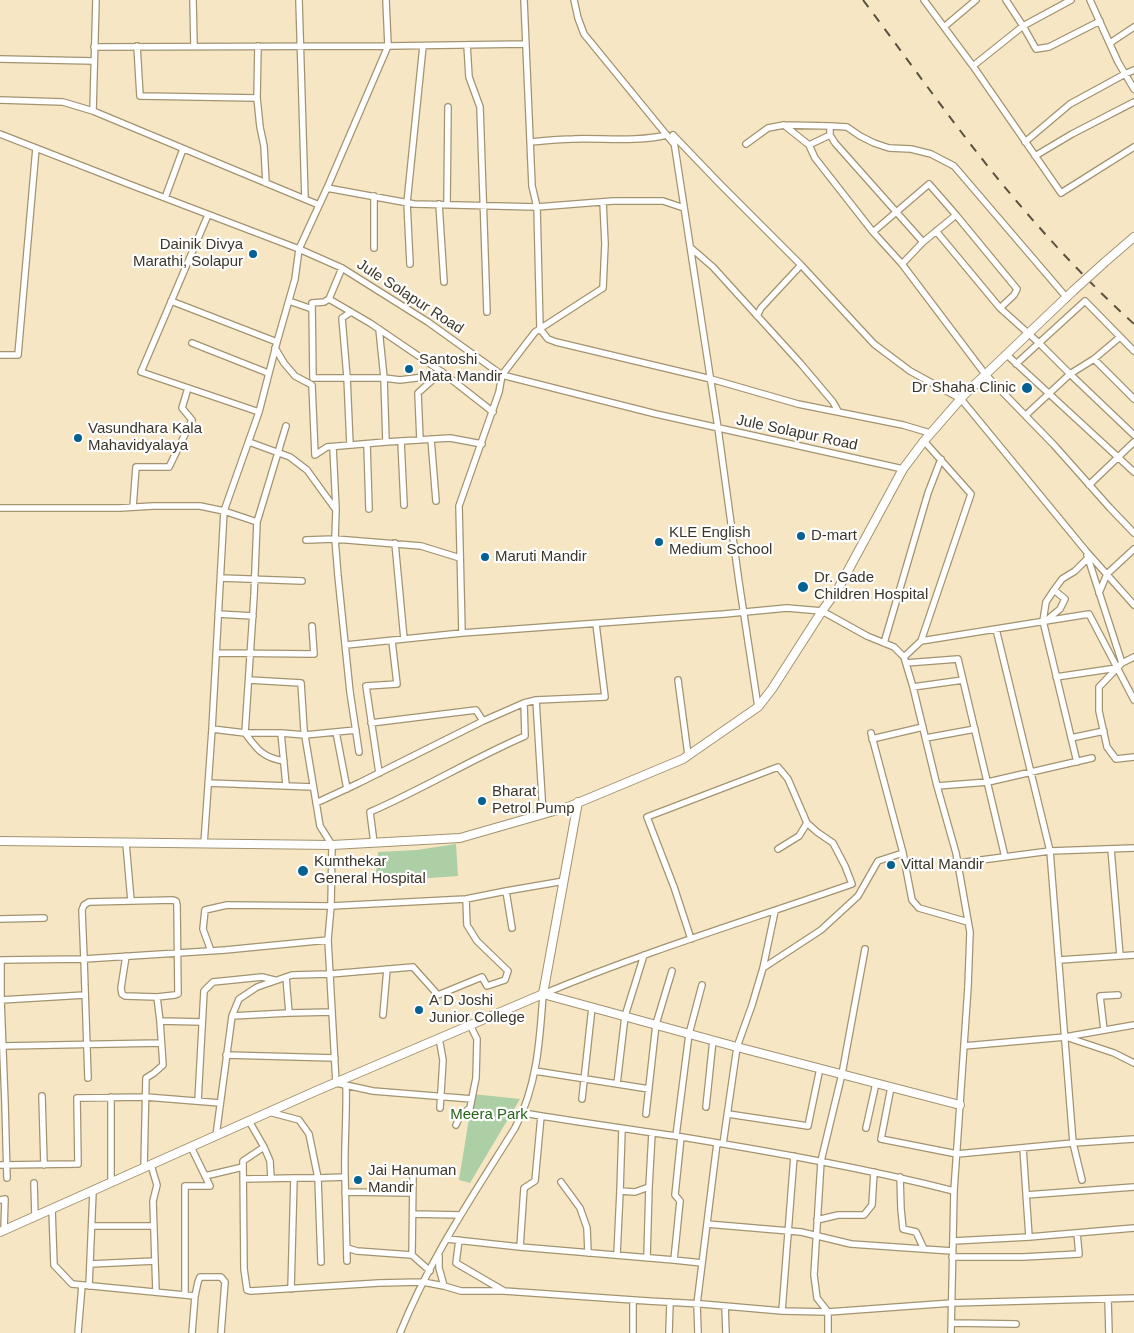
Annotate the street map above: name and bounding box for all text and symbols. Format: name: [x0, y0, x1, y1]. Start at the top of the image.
place label: Dainik Divya Marathi, Solapur: [133, 236, 243, 271]
marker: Dainik Divya Marathi, Solapur: [247, 248, 259, 260]
street label: Jule Solapur Road: [353, 256, 467, 338]
place label: Santoshi Mata Mandir: [419, 351, 502, 386]
marker: Santoshi Mata Mandir: [403, 363, 415, 375]
place label: Dr Shaha Clinic: [912, 379, 1016, 397]
marker: Dr Shaha Clinic: [1020, 381, 1034, 395]
street label: Jule Solapur Road: [735, 411, 859, 455]
place label: Vasundhara Kala Mahavidyalaya: [88, 420, 202, 455]
marker: Vasundhara Kala Mahavidyalaya: [72, 432, 84, 444]
place label: KLE English Medium School: [669, 524, 772, 559]
place label: D-mart: [811, 527, 857, 545]
marker: D-mart: [795, 530, 807, 542]
marker: KLE English Medium School: [653, 536, 665, 548]
place label: Maruti Mandir: [495, 548, 587, 566]
marker: Maruti Mandir: [479, 551, 491, 563]
place label: Dr. Gade Children Hospital: [814, 569, 928, 604]
marker: Dr. Gade Children Hospital: [796, 580, 810, 594]
place label: Bharat Petrol Pump: [492, 783, 575, 818]
marker: Bharat Petrol Pump: [476, 795, 488, 807]
place label: Kumthekar General Hospital: [314, 853, 426, 888]
place label: Vittal Mandir: [901, 856, 984, 874]
marker: Vittal Mandir: [885, 859, 897, 871]
marker: Kumthekar General Hospital: [296, 864, 310, 878]
place label: A D Joshi Junior College: [429, 992, 525, 1027]
marker: A D Joshi Junior College: [413, 1004, 425, 1016]
park label: Meera Park: [450, 1106, 528, 1124]
place label: Jai Hanuman Mandir: [368, 1162, 456, 1197]
marker: Jai Hanuman Mandir: [352, 1174, 364, 1186]

